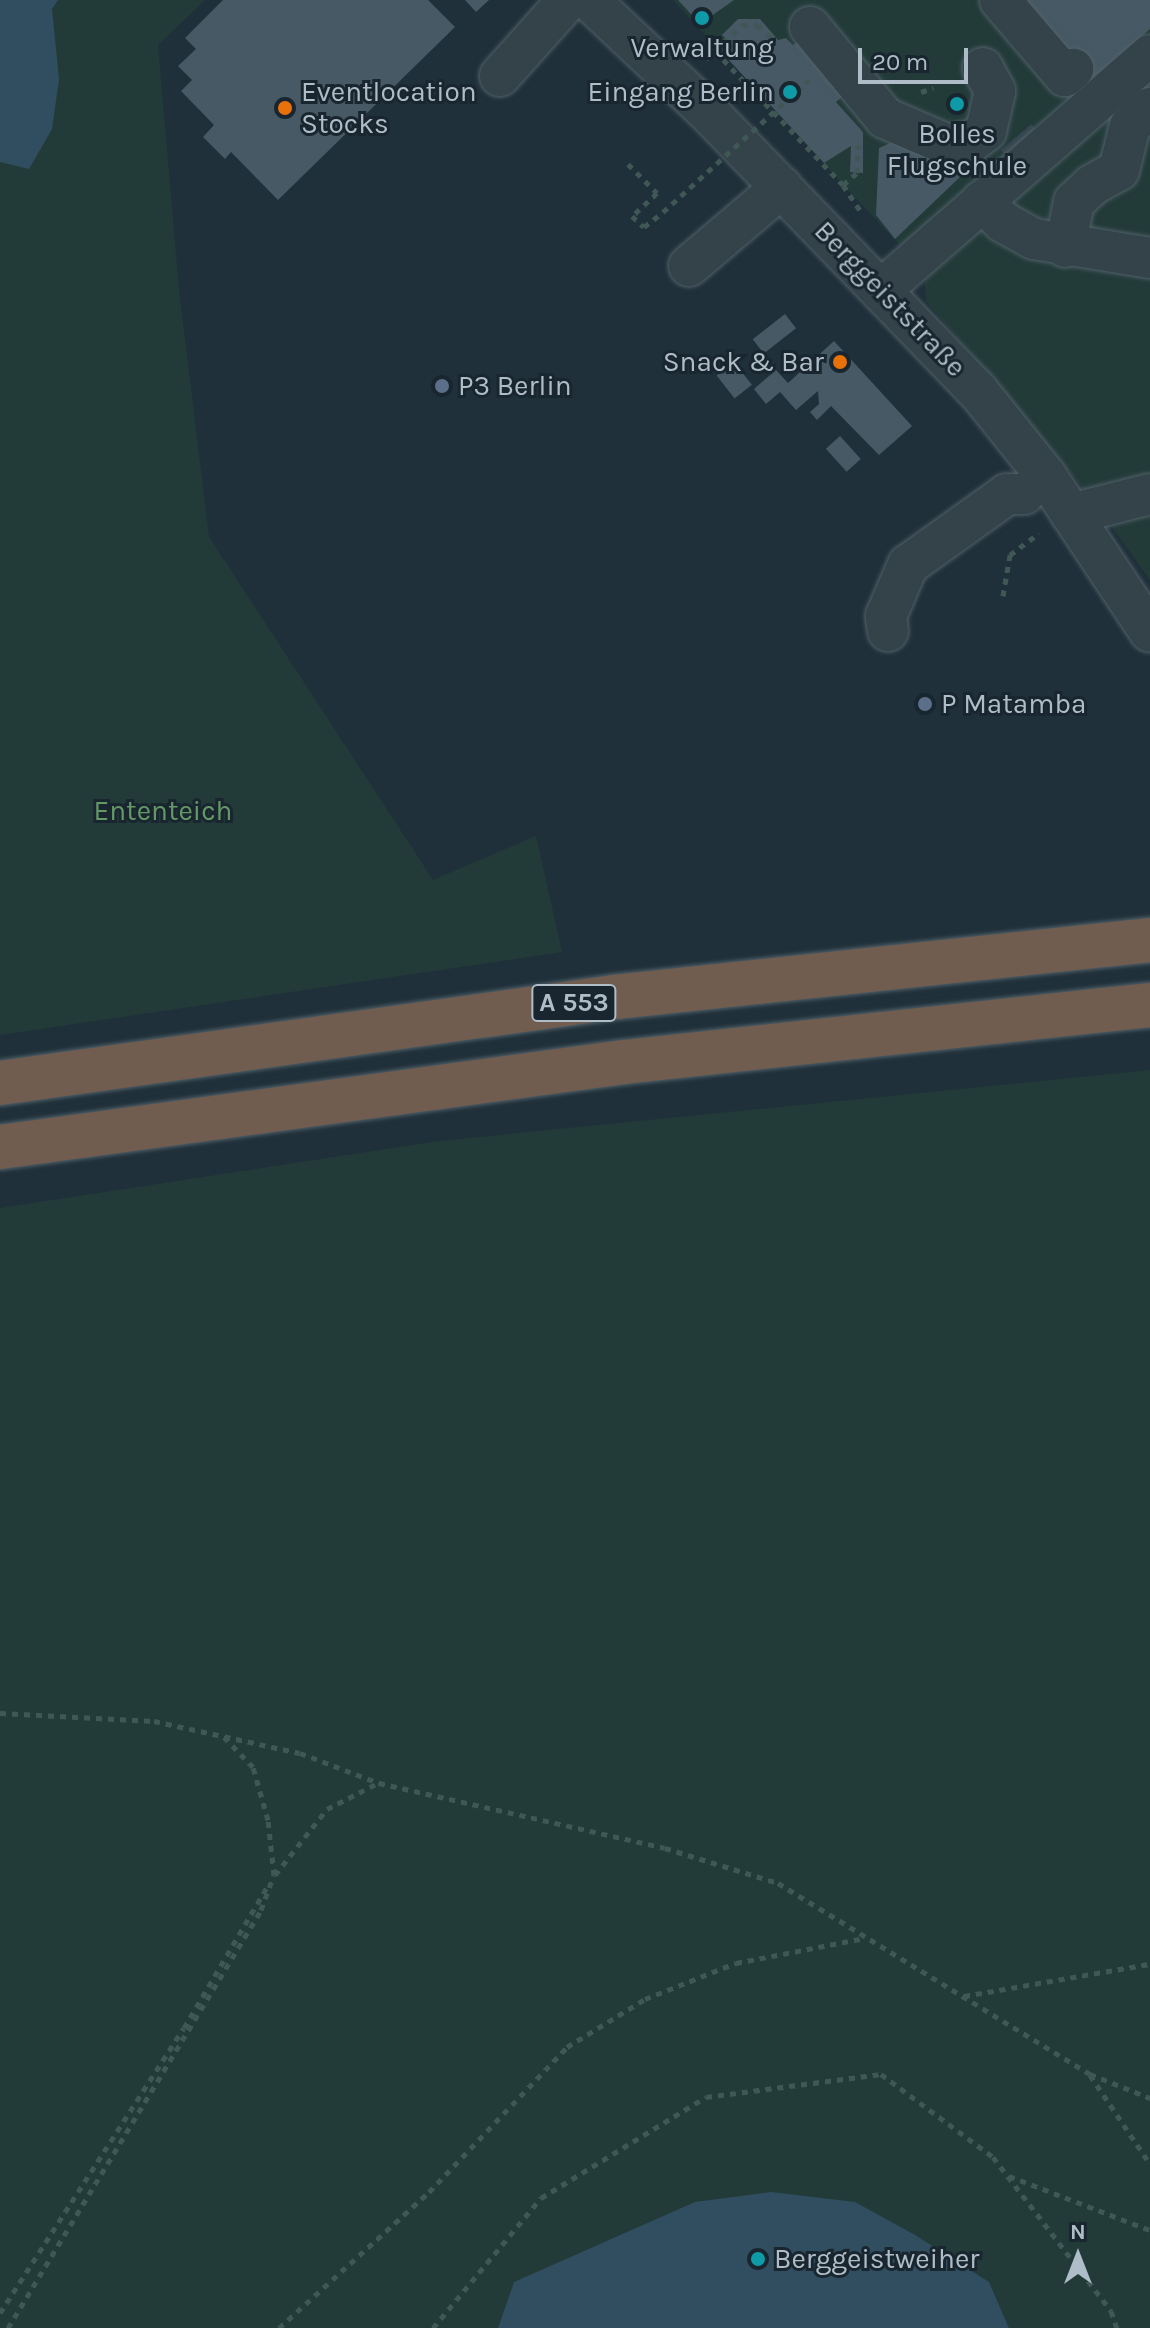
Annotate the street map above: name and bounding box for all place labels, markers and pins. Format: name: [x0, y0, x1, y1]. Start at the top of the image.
marker: Verwaltung: [693, 9, 711, 27]
place label: Verwaltung: [630, 31, 774, 65]
place label: Eventlocation Stocks: [301, 75, 477, 141]
place label: Eingang Berlin: [587, 75, 774, 109]
marker: Eingang Berlin: [781, 83, 799, 101]
marker: Bolles Flugschule: [948, 95, 966, 113]
marker: Eventlocation Stocks: [276, 99, 294, 117]
place label: Bolles Flugschule: [887, 117, 1027, 183]
place label: Snack & Bar: [663, 345, 824, 379]
marker: Snack & Bar: [831, 353, 849, 371]
place label: P3 Berlin: [458, 369, 572, 403]
marker: P3 Berlin: [433, 377, 451, 395]
place label: P Matamba: [941, 687, 1086, 721]
marker: P Matamba: [916, 695, 934, 713]
place label: Berggeistweiher: [774, 2242, 979, 2276]
marker: Berggeistweiher: [749, 2250, 767, 2268]

